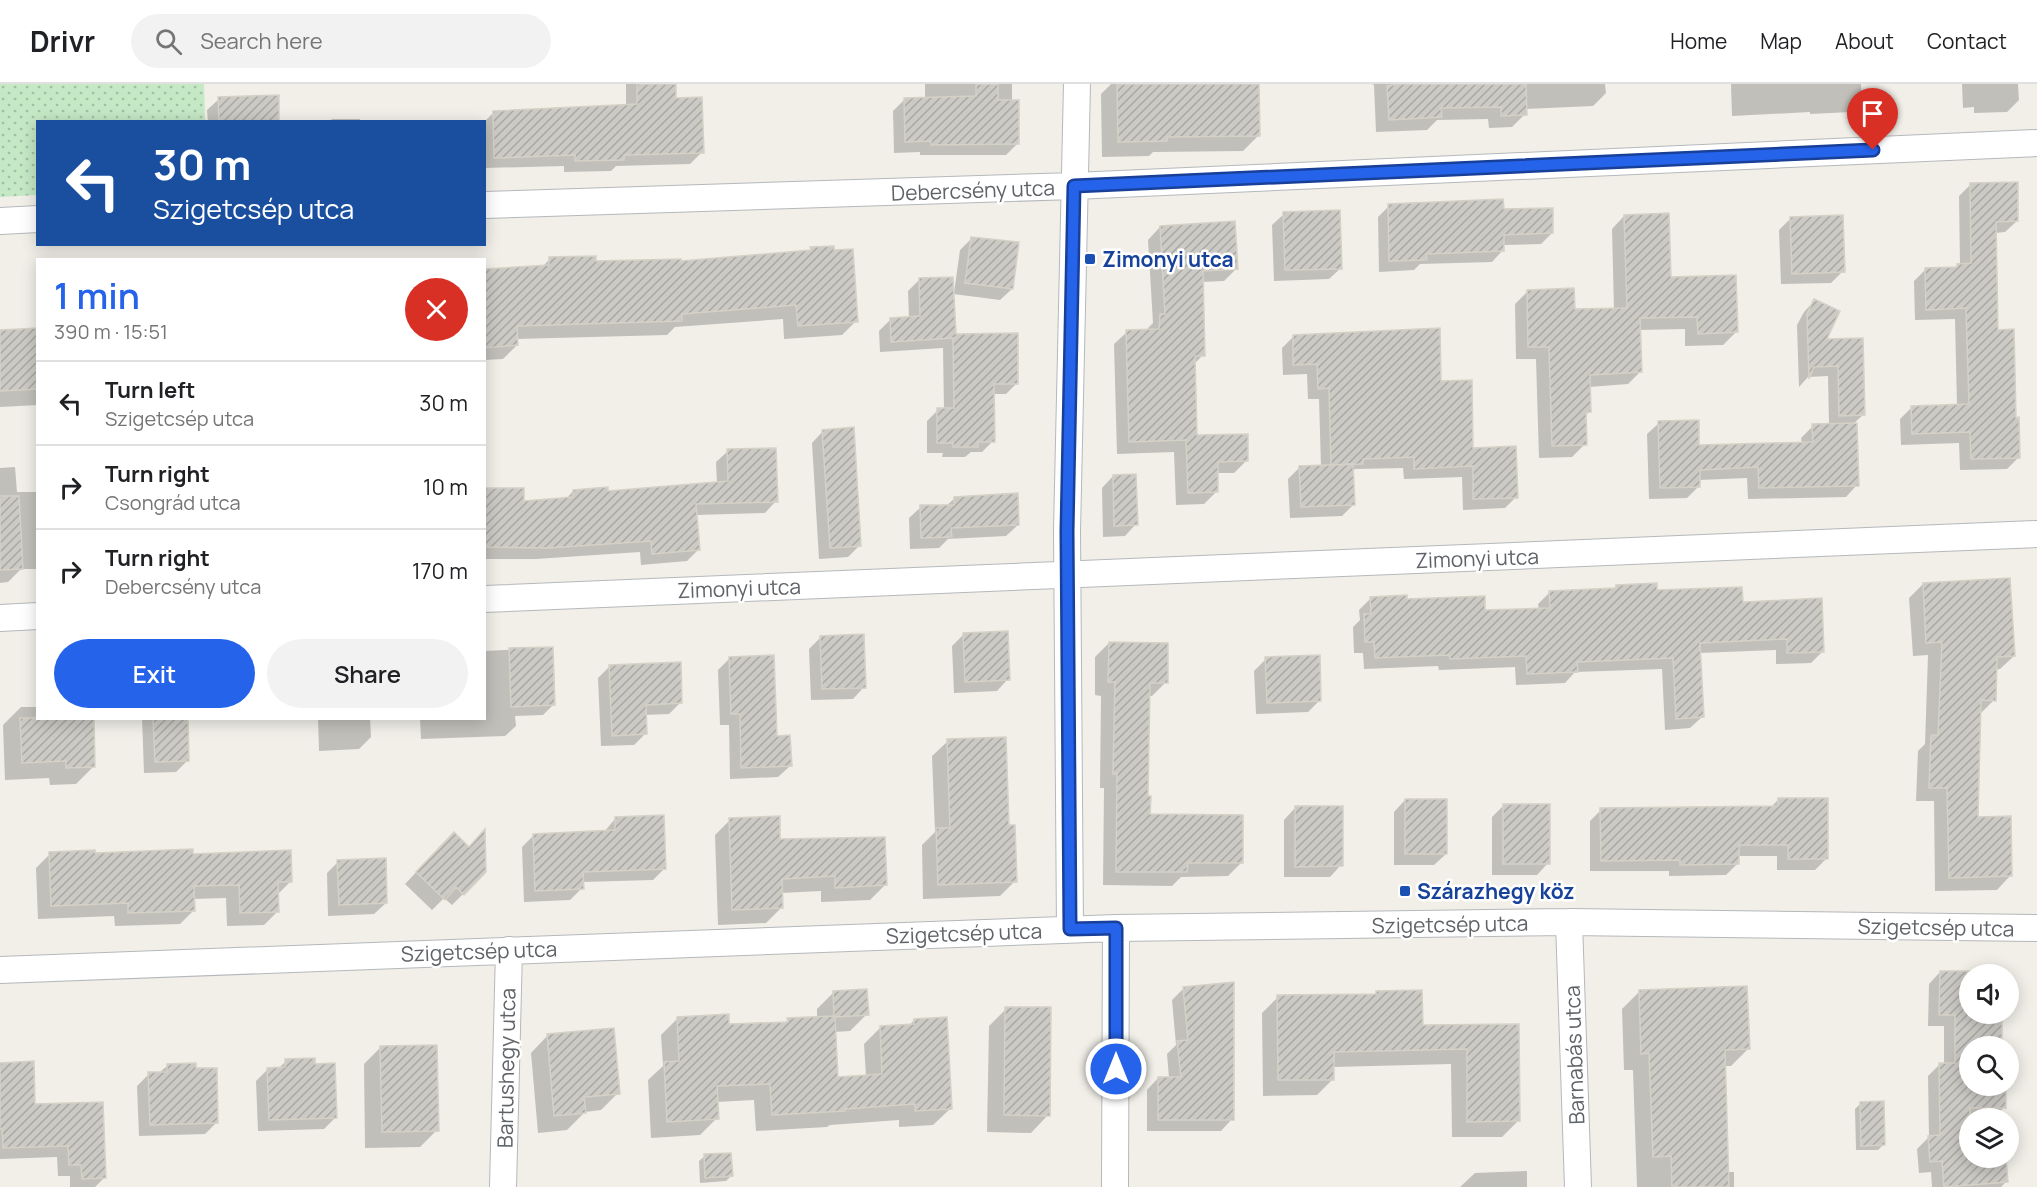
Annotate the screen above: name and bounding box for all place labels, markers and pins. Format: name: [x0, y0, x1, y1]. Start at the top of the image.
pin: [1847, 88, 1898, 150]
place label: Zimonyi utca: [1102, 245, 1234, 273]
marker: Zimonyi utca: [1083, 252, 1097, 266]
place label: Szárazhegy köz: [1417, 877, 1574, 905]
marker: Szárazhegy köz: [1398, 884, 1412, 898]

